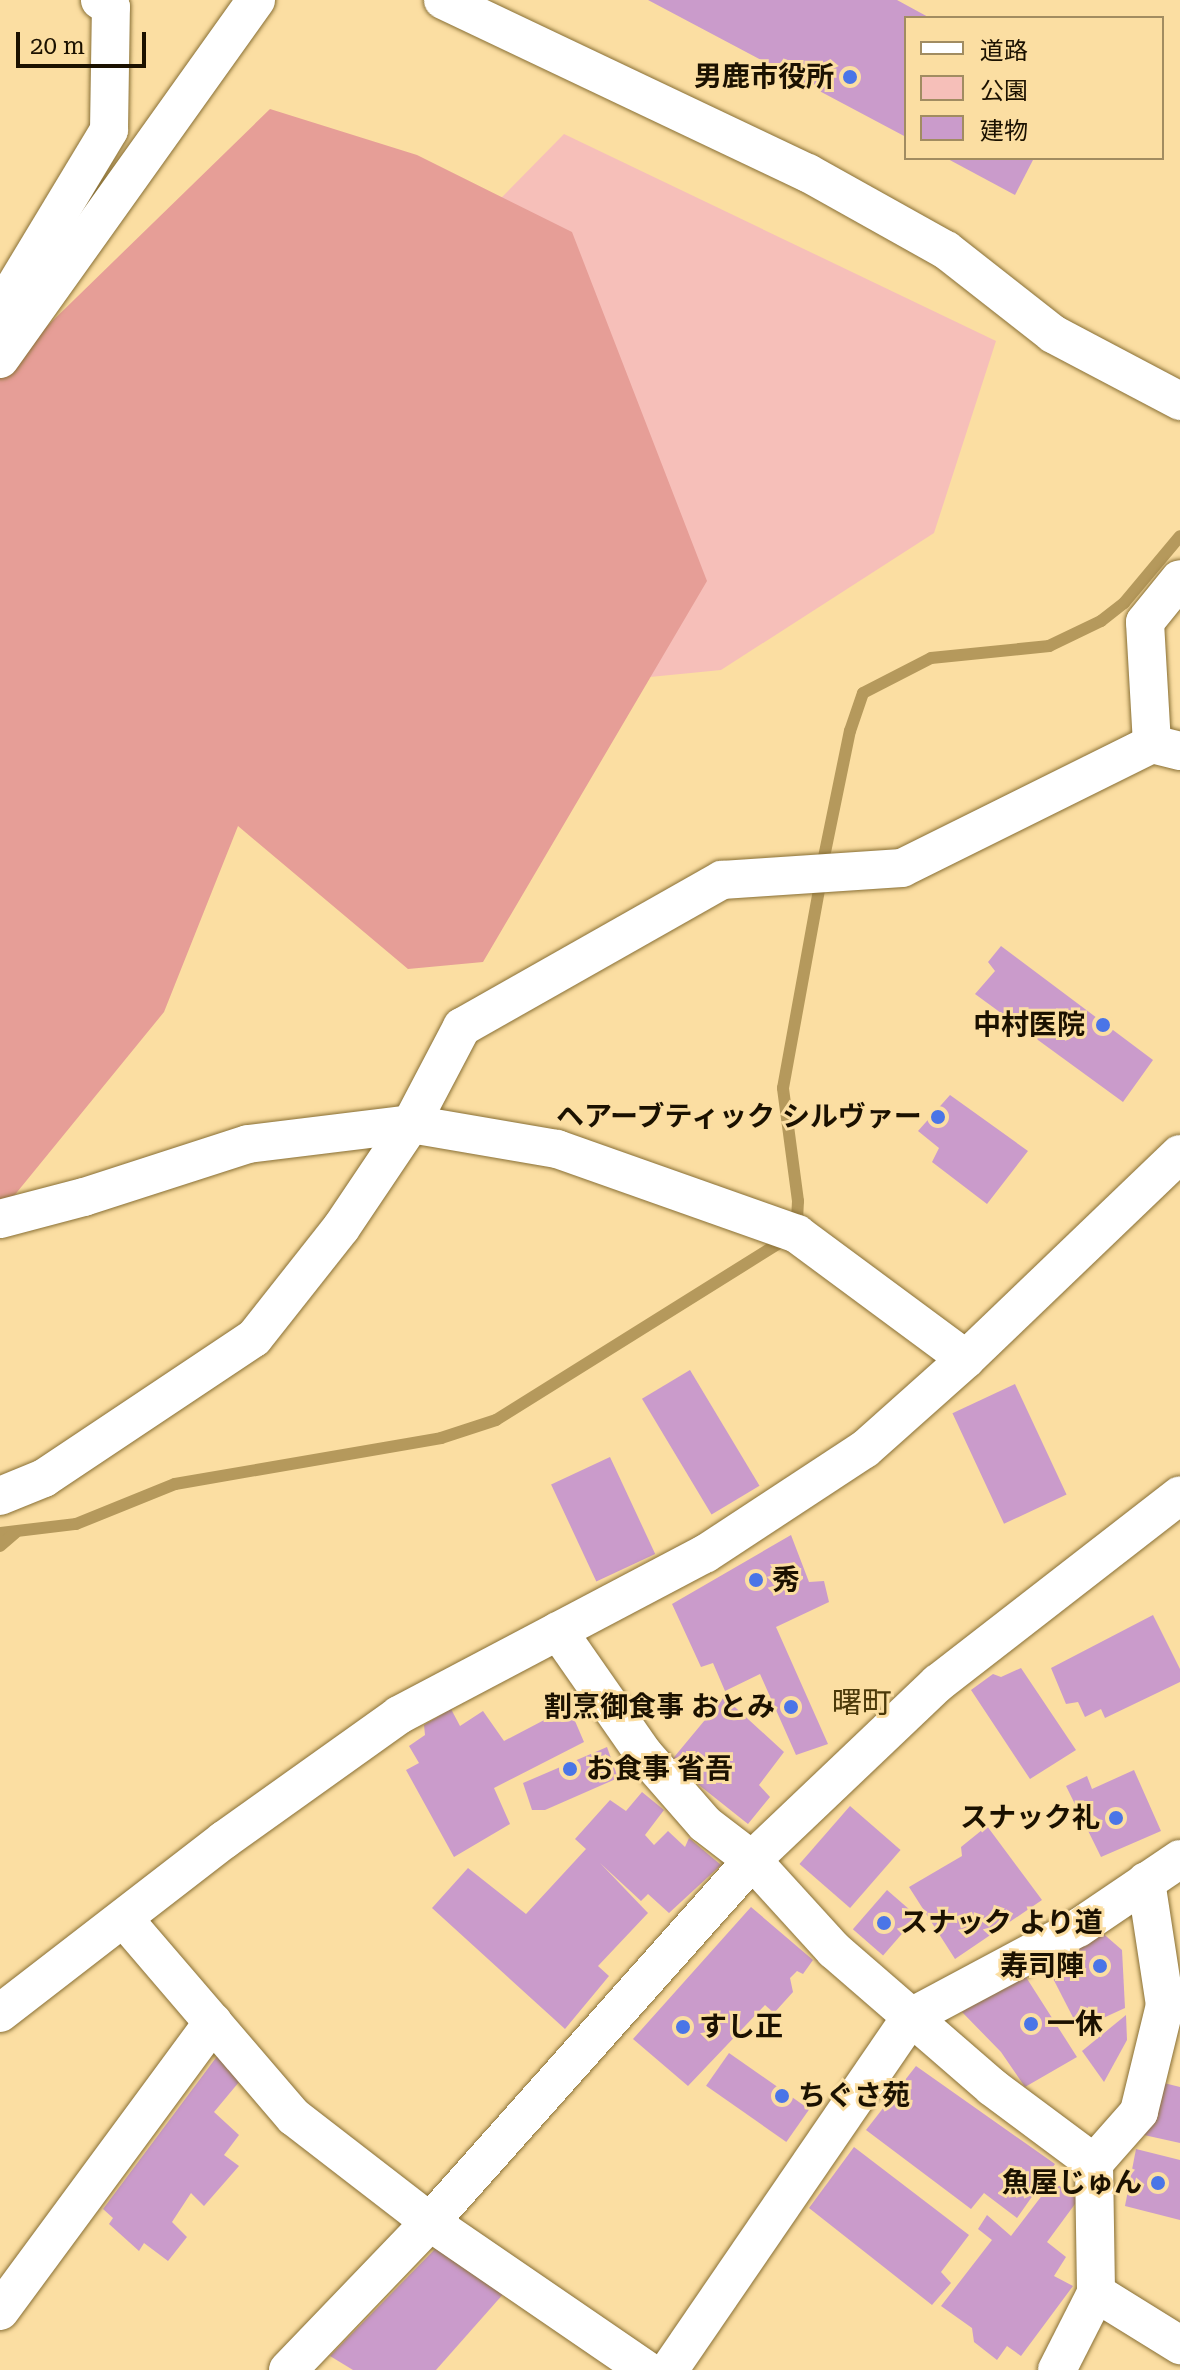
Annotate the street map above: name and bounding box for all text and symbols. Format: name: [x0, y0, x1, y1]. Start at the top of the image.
scale bar: [20, 16, 150, 66]
legend: [904, 16, 1164, 160]
text: 20 m: [30, 32, 85, 60]
text: 道路: [980, 37, 1028, 65]
place label: 男鹿市役所: [694, 60, 834, 94]
marker: 男鹿市役所: [841, 68, 859, 86]
text: 公園: [980, 77, 1028, 105]
text: 建物: [980, 117, 1028, 145]
place label: 中村医院: [973, 1008, 1085, 1042]
marker: 中村医院: [1092, 1014, 1114, 1036]
place label: ヘアーブティック シルヴァー: [553, 1100, 922, 1134]
marker: ヘアーブティック シルヴァー: [929, 1108, 947, 1126]
place label: 秀: [772, 1563, 800, 1597]
marker: 秀: [747, 1571, 765, 1589]
district label: 曙町: [832, 1685, 892, 1721]
place label: 割烹御食事 おとみ: [544, 1690, 775, 1724]
marker: 割烹御食事 おとみ: [782, 1698, 800, 1716]
place label: お食事 省吾: [586, 1752, 733, 1786]
marker: お食事 省吾: [561, 1760, 579, 1778]
place label: スナック礼: [960, 1801, 1100, 1835]
marker: スナック礼: [1107, 1809, 1125, 1827]
place label: スナック より道: [900, 1906, 1103, 1940]
marker: スナック より道: [875, 1914, 893, 1932]
place label: 寿司陣: [1000, 1949, 1084, 1983]
marker: 寿司陣: [1091, 1957, 1109, 1975]
place label: 一休: [1047, 2007, 1103, 2041]
place label: すし正: [699, 2010, 783, 2044]
marker: 一休: [1022, 2015, 1040, 2033]
marker: すし正: [674, 2018, 692, 2036]
place label: ちぐさ苑: [798, 2079, 910, 2113]
marker: ちぐさ苑: [773, 2087, 791, 2105]
place label: 魚屋じゅん: [1002, 2166, 1142, 2200]
marker: 魚屋じゅん: [1149, 2174, 1167, 2192]

